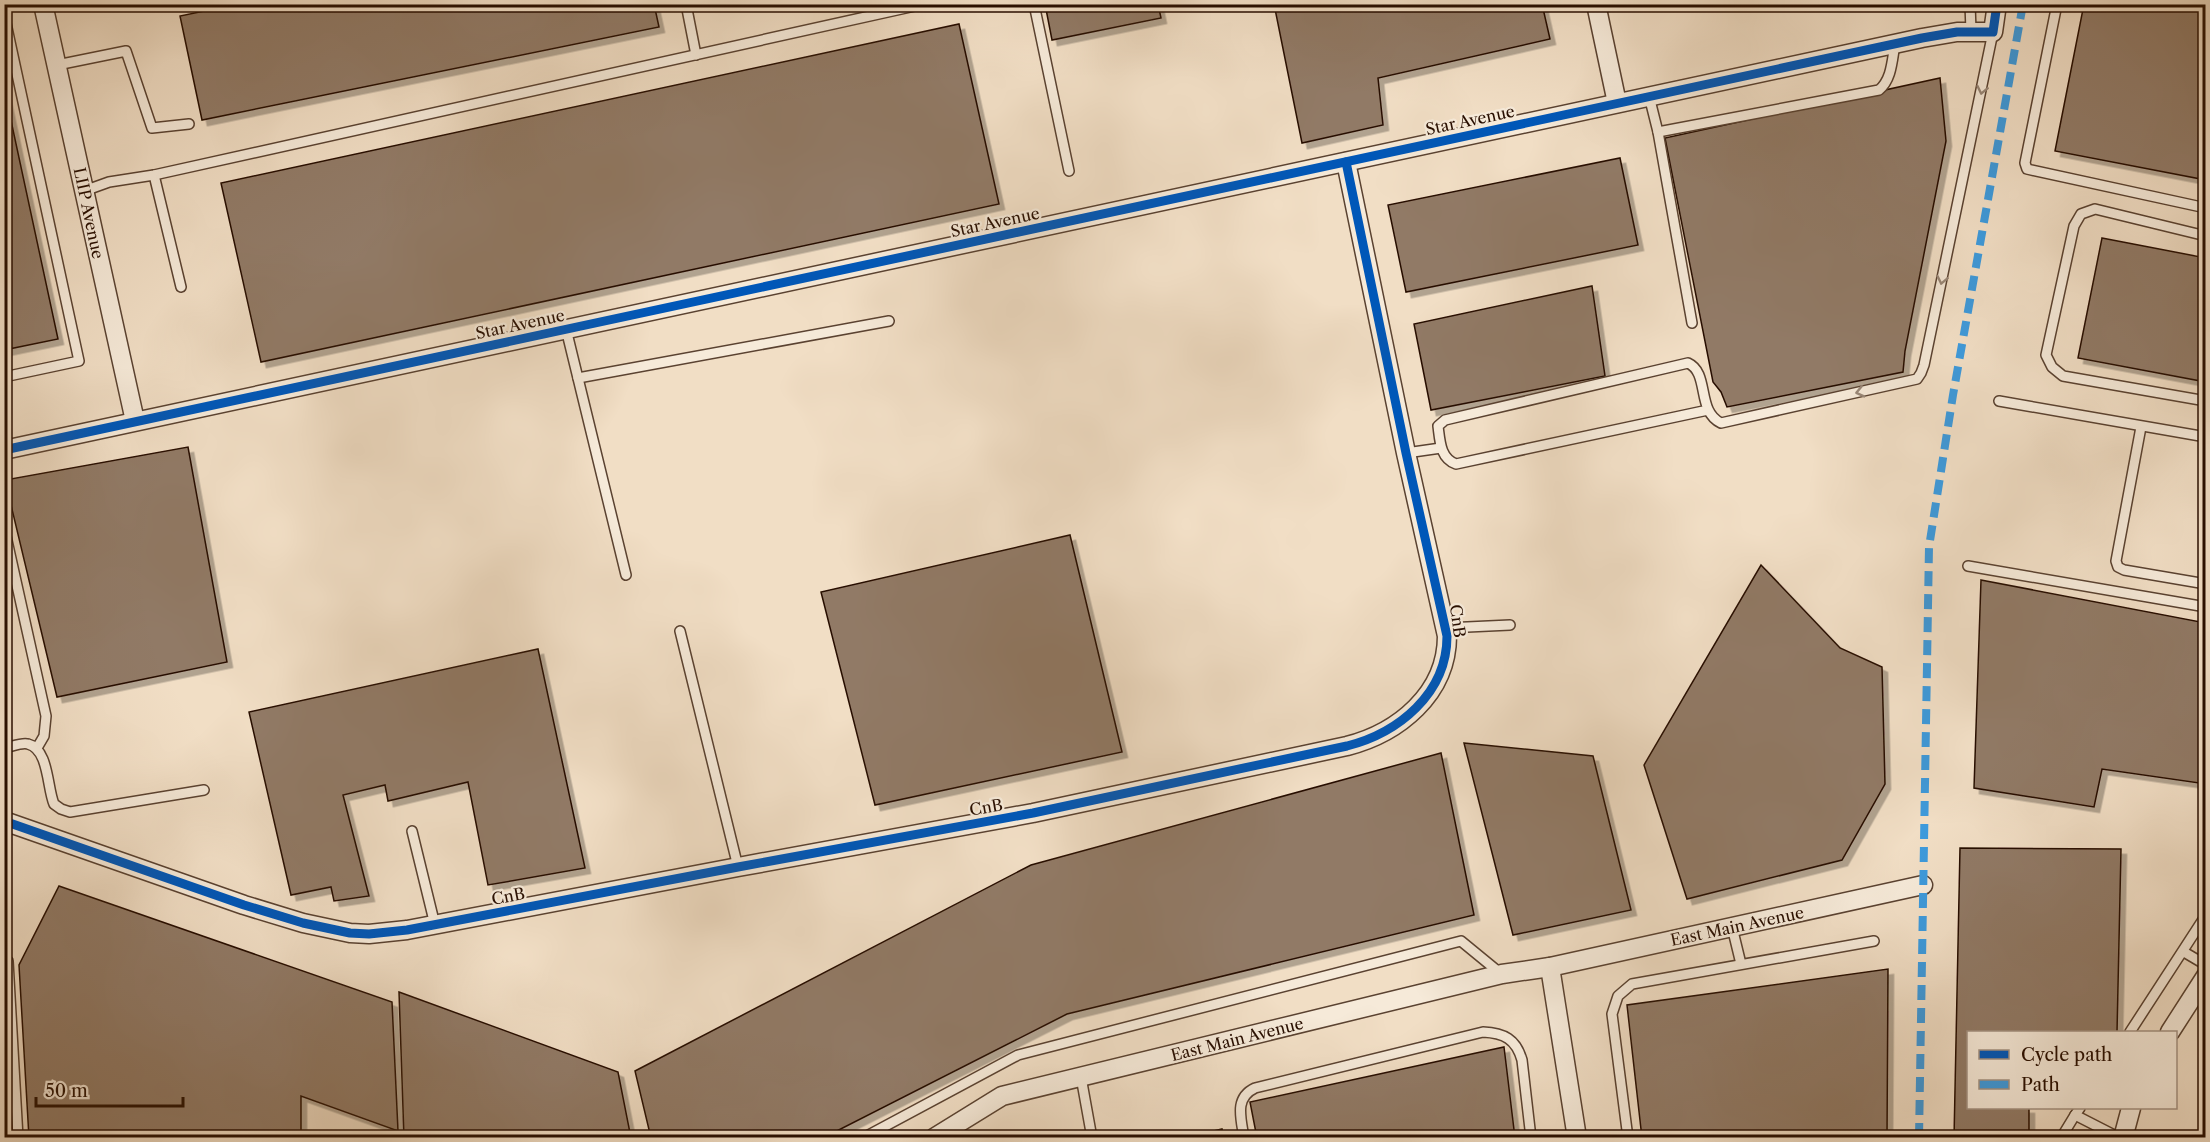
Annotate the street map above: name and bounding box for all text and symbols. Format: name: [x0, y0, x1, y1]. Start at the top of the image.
one-way arrow: [1976, 84, 1989, 94]
street label: Star Avenue: [1424, 101, 1516, 139]
street label: LIIP Avenue: [70, 165, 108, 261]
street label: Star Avenue: [949, 203, 1041, 241]
one-way arrow: [1936, 275, 1949, 285]
street label: Star Avenue: [474, 305, 566, 343]
one-way arrow: [1855, 385, 1865, 398]
street label: CnB: [1446, 603, 1470, 639]
street label: CnB: [968, 794, 1004, 820]
street label: CnB: [490, 883, 526, 909]
street label: East Main Avenue: [1668, 902, 1806, 950]
street label: East Main Avenue: [1169, 1013, 1305, 1065]
legend: [1967, 1031, 2177, 1109]
text: Cycle path: [2021, 1044, 2112, 1066]
scale bar: [36, 1070, 183, 1108]
text: Path: [2021, 1074, 2060, 1096]
text: 50 m: [45, 1080, 88, 1102]

